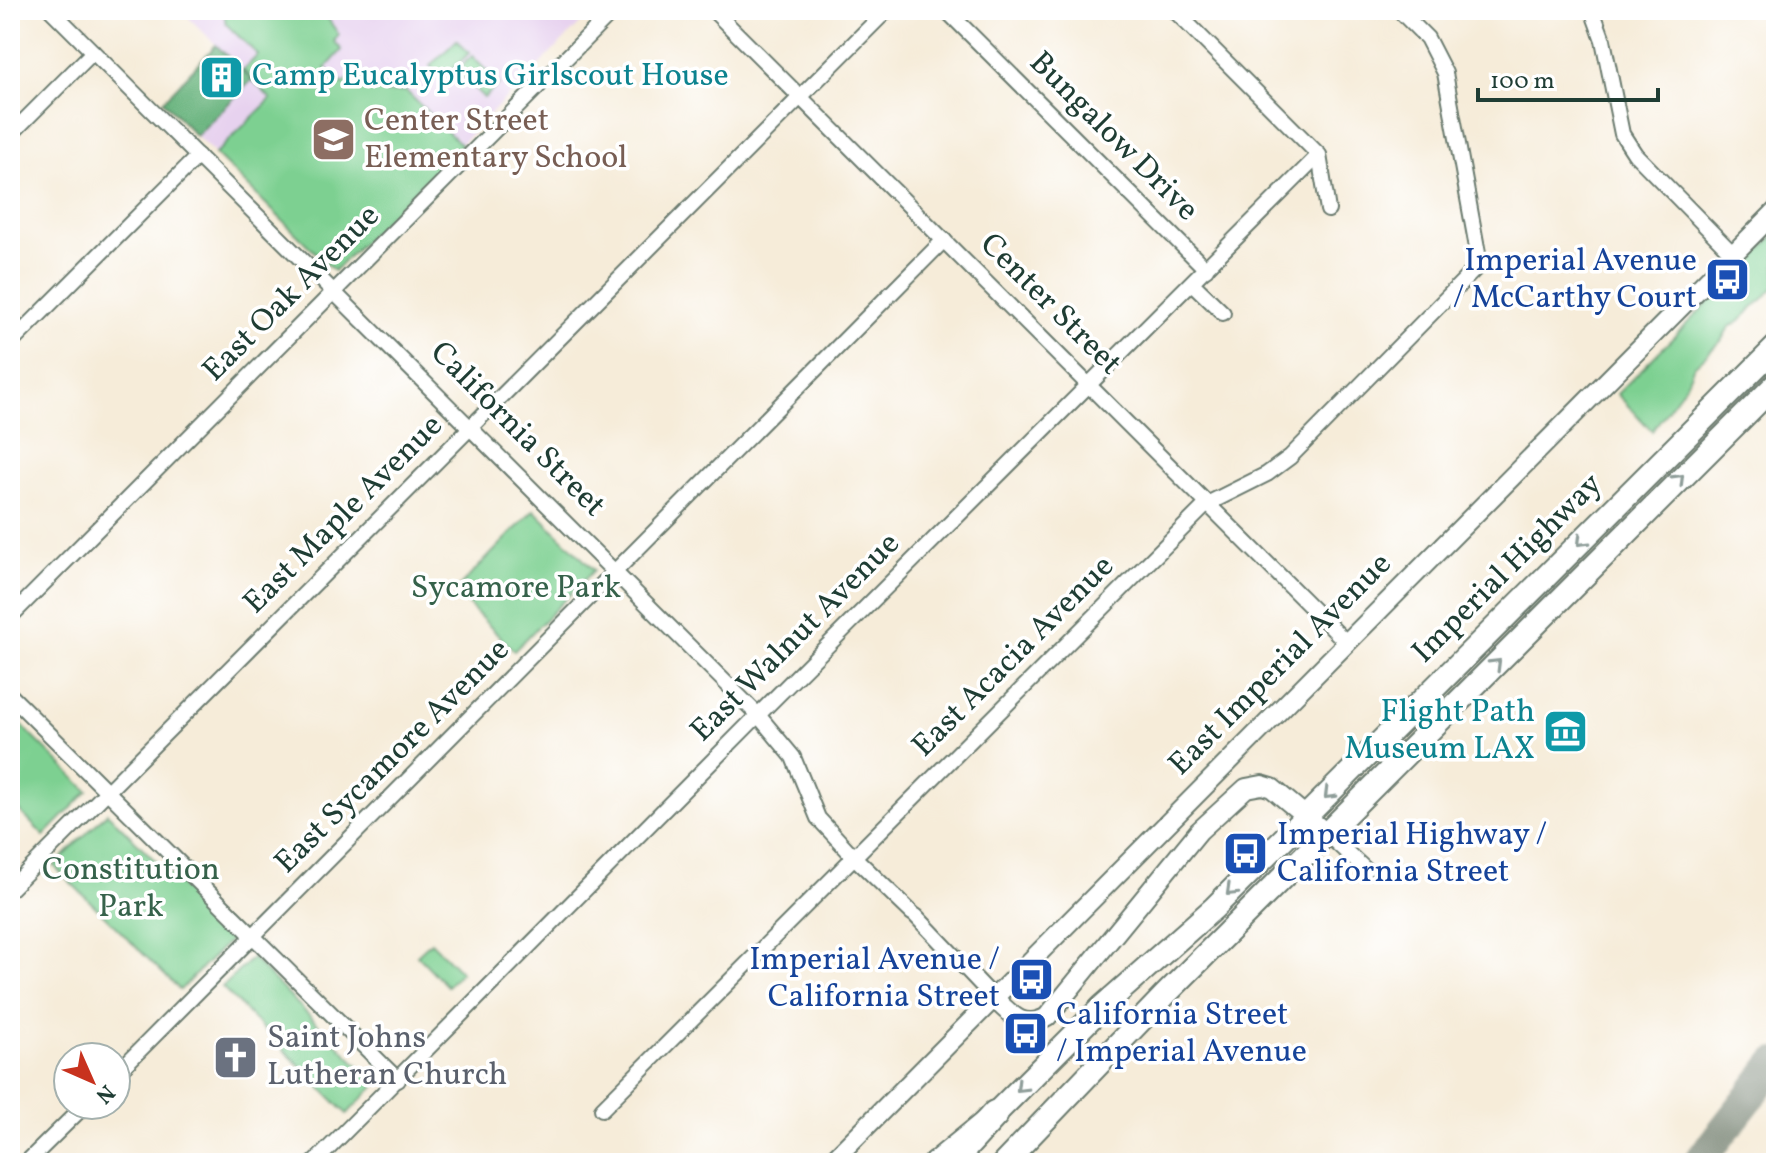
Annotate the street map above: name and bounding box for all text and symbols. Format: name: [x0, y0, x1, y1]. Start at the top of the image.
street label: Bungalow Drive: [1018, 42, 1208, 232]
scale bar: [1478, 52, 1658, 102]
building icon: Camp Eucalyptus Girlscout House: [197, 53, 245, 101]
place label: Camp Eucalyptus Girlscout House: [252, 55, 729, 99]
text: 100 m: [1490, 65, 1555, 99]
place label: Center Street Elementary School: [364, 100, 627, 181]
school or university icon: Center Street Elementary School: [309, 116, 357, 164]
street label: East Oak Avenue: [194, 196, 390, 392]
street label: Center Street: [969, 224, 1131, 386]
place label: Imperial Avenue / McCarthy Court: [1453, 240, 1697, 321]
bus stop icon: Imperial Avenue / McCarthy Court: [1704, 256, 1752, 304]
street label: California Street: [419, 332, 615, 528]
street label: East Maple Avenue: [234, 405, 454, 625]
street label: Imperial Highway: [1403, 464, 1613, 674]
one-way arrow: [1670, 474, 1684, 489]
street label: East Walnut Avenue: [681, 523, 911, 753]
one-way arrow: [1577, 531, 1591, 546]
street label: East Imperial Avenue: [1160, 544, 1402, 786]
street label: East Acacia Avenue: [903, 546, 1125, 768]
park label: Sycamore Park: [411, 567, 621, 611]
street label: East Sycamore Avenue: [266, 630, 520, 884]
one-way arrow: [1487, 658, 1501, 673]
place label: Flight Path Museum LAX: [1344, 691, 1535, 772]
museum icon: Flight Path Museum LAX: [1542, 707, 1590, 755]
one-way arrow: [1324, 785, 1338, 799]
place label: Imperial Highway / California Street: [1277, 814, 1547, 895]
bus stop icon: Imperial Highway / California Street: [1222, 830, 1270, 878]
park label: Constitution Park: [42, 849, 220, 930]
one-way arrow: [1226, 881, 1240, 896]
place label: Imperial Avenue / California Street: [749, 939, 1000, 1020]
bus stop icon: Imperial Avenue / California Street: [1007, 955, 1055, 1003]
place label: California Street / Imperial Avenue: [1056, 994, 1307, 1075]
bus stop icon: California Street / Imperial Avenue: [1001, 1010, 1049, 1058]
place label: Saint Johns Lutheran Church: [267, 1017, 507, 1098]
church icon: Saint Johns Lutheran Church: [212, 1033, 260, 1081]
north arrow: [52, 1041, 132, 1121]
text: N: [88, 1077, 121, 1110]
one-way arrow: [1016, 1078, 1030, 1093]

